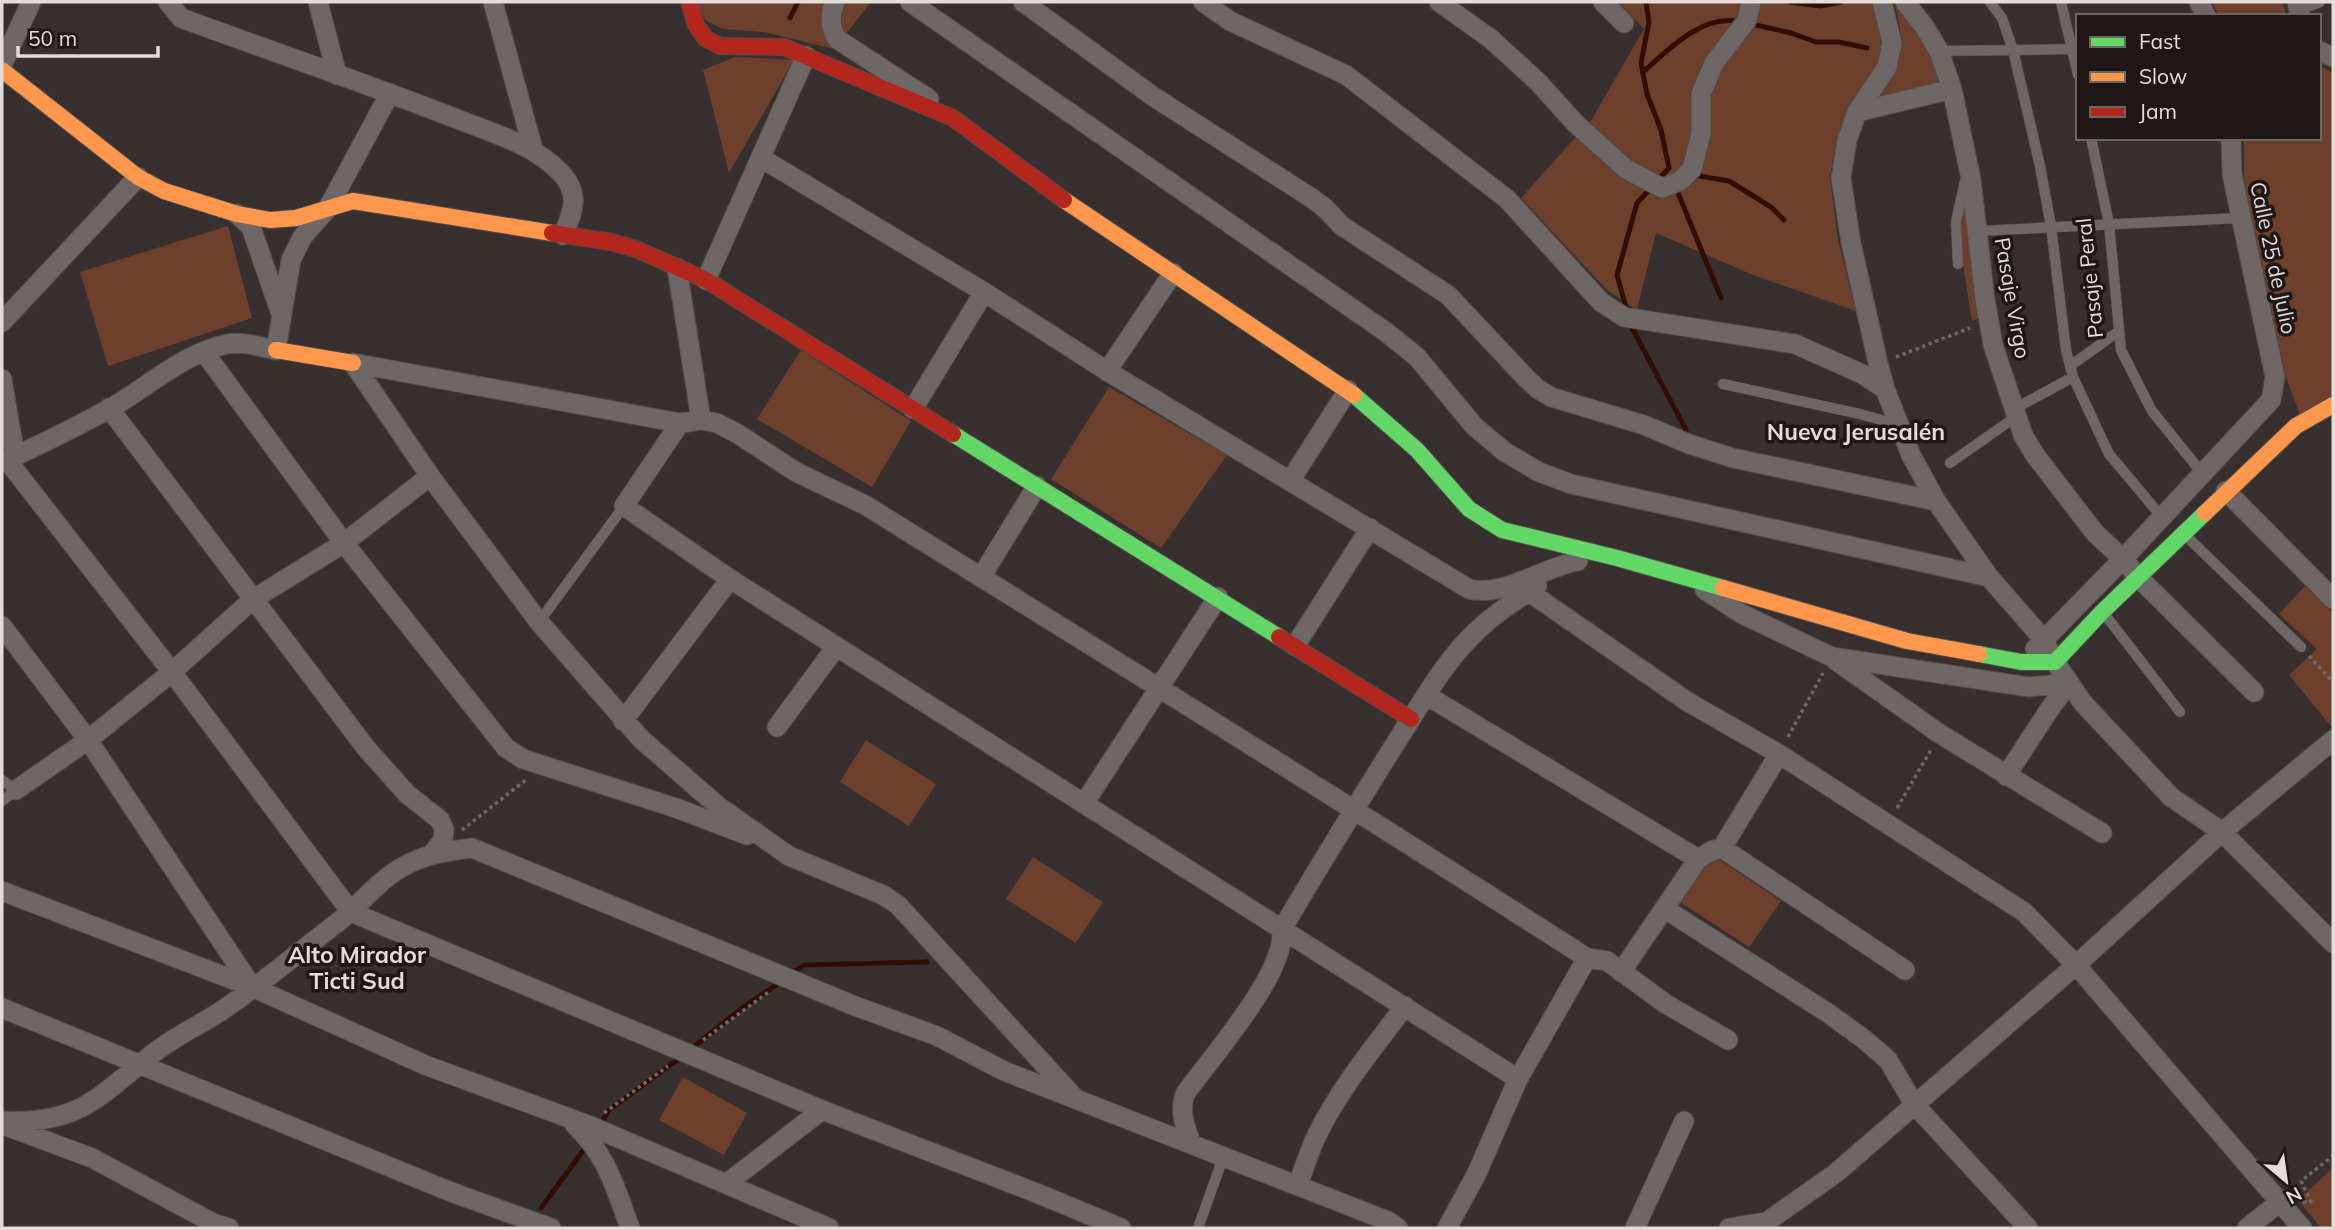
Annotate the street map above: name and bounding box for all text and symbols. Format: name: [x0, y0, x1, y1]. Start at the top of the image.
scale bar: [18, 14, 158, 58]
legend: [2076, 14, 2321, 140]
text: 50 m: [28, 25, 77, 51]
text: Fast: [2139, 28, 2181, 54]
text: Slow: [2139, 63, 2187, 89]
text: Jam: [2139, 98, 2177, 124]
street label: Calle 25 de Julio: [2245, 179, 2303, 336]
street label: Pasaje Peral: [2070, 217, 2108, 339]
street label: Pasaje Virgo: [1990, 235, 2036, 360]
district label: Nueva Jerusalén: [1767, 417, 1945, 446]
district label: Alto Mirador Ticti Sud: [288, 940, 426, 995]
north arrow: [2251, 1146, 2321, 1216]
text: N: [2282, 1182, 2306, 1210]

